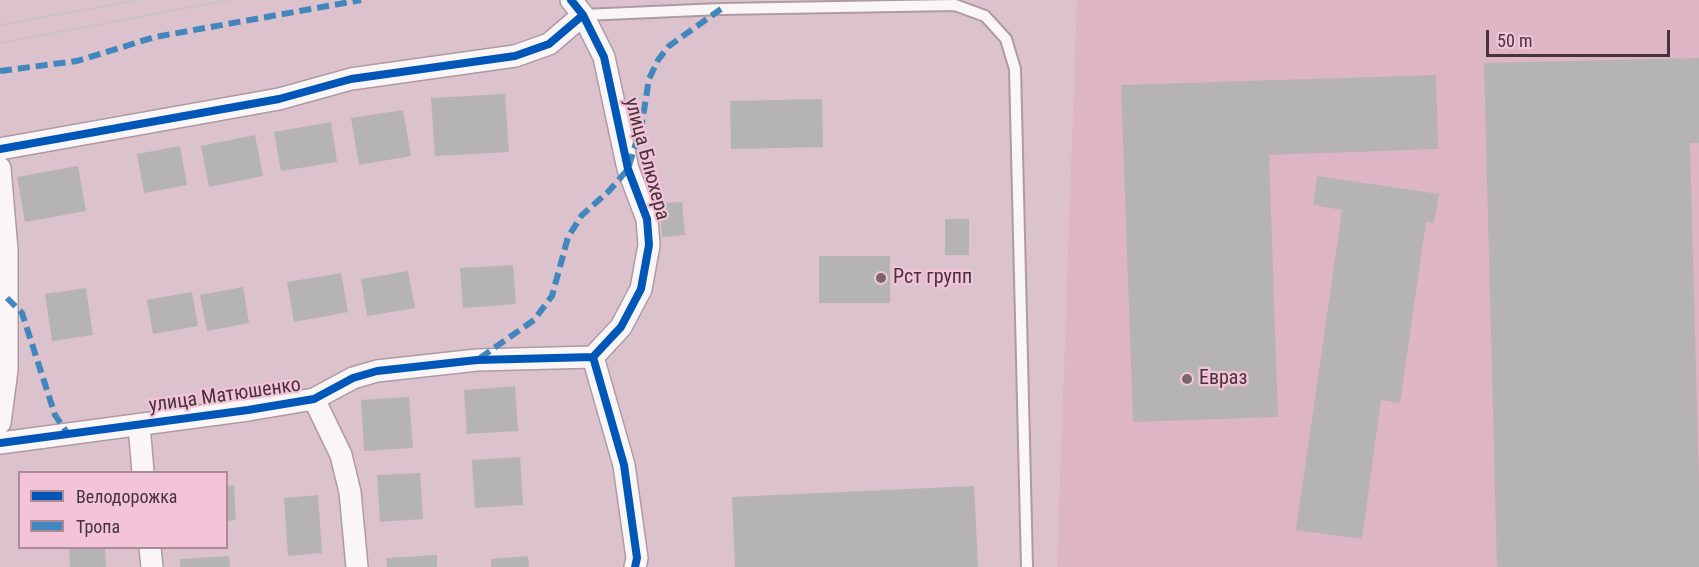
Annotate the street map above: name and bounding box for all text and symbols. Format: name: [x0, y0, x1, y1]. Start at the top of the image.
scale bar: [1489, 18, 1674, 56]
text: 50 m: [1497, 30, 1532, 51]
street label: улица Блюхера: [618, 95, 674, 223]
place label: Рст групп: [893, 266, 972, 290]
marker: Рст групп: [874, 271, 888, 285]
place label: Евраз: [1199, 367, 1247, 391]
marker: Евраз: [1180, 372, 1194, 386]
street label: улица Матюшенко: [147, 373, 303, 419]
legend: [18, 471, 228, 549]
text: Велодорожка: [76, 486, 177, 507]
text: Тропа: [76, 516, 120, 537]

